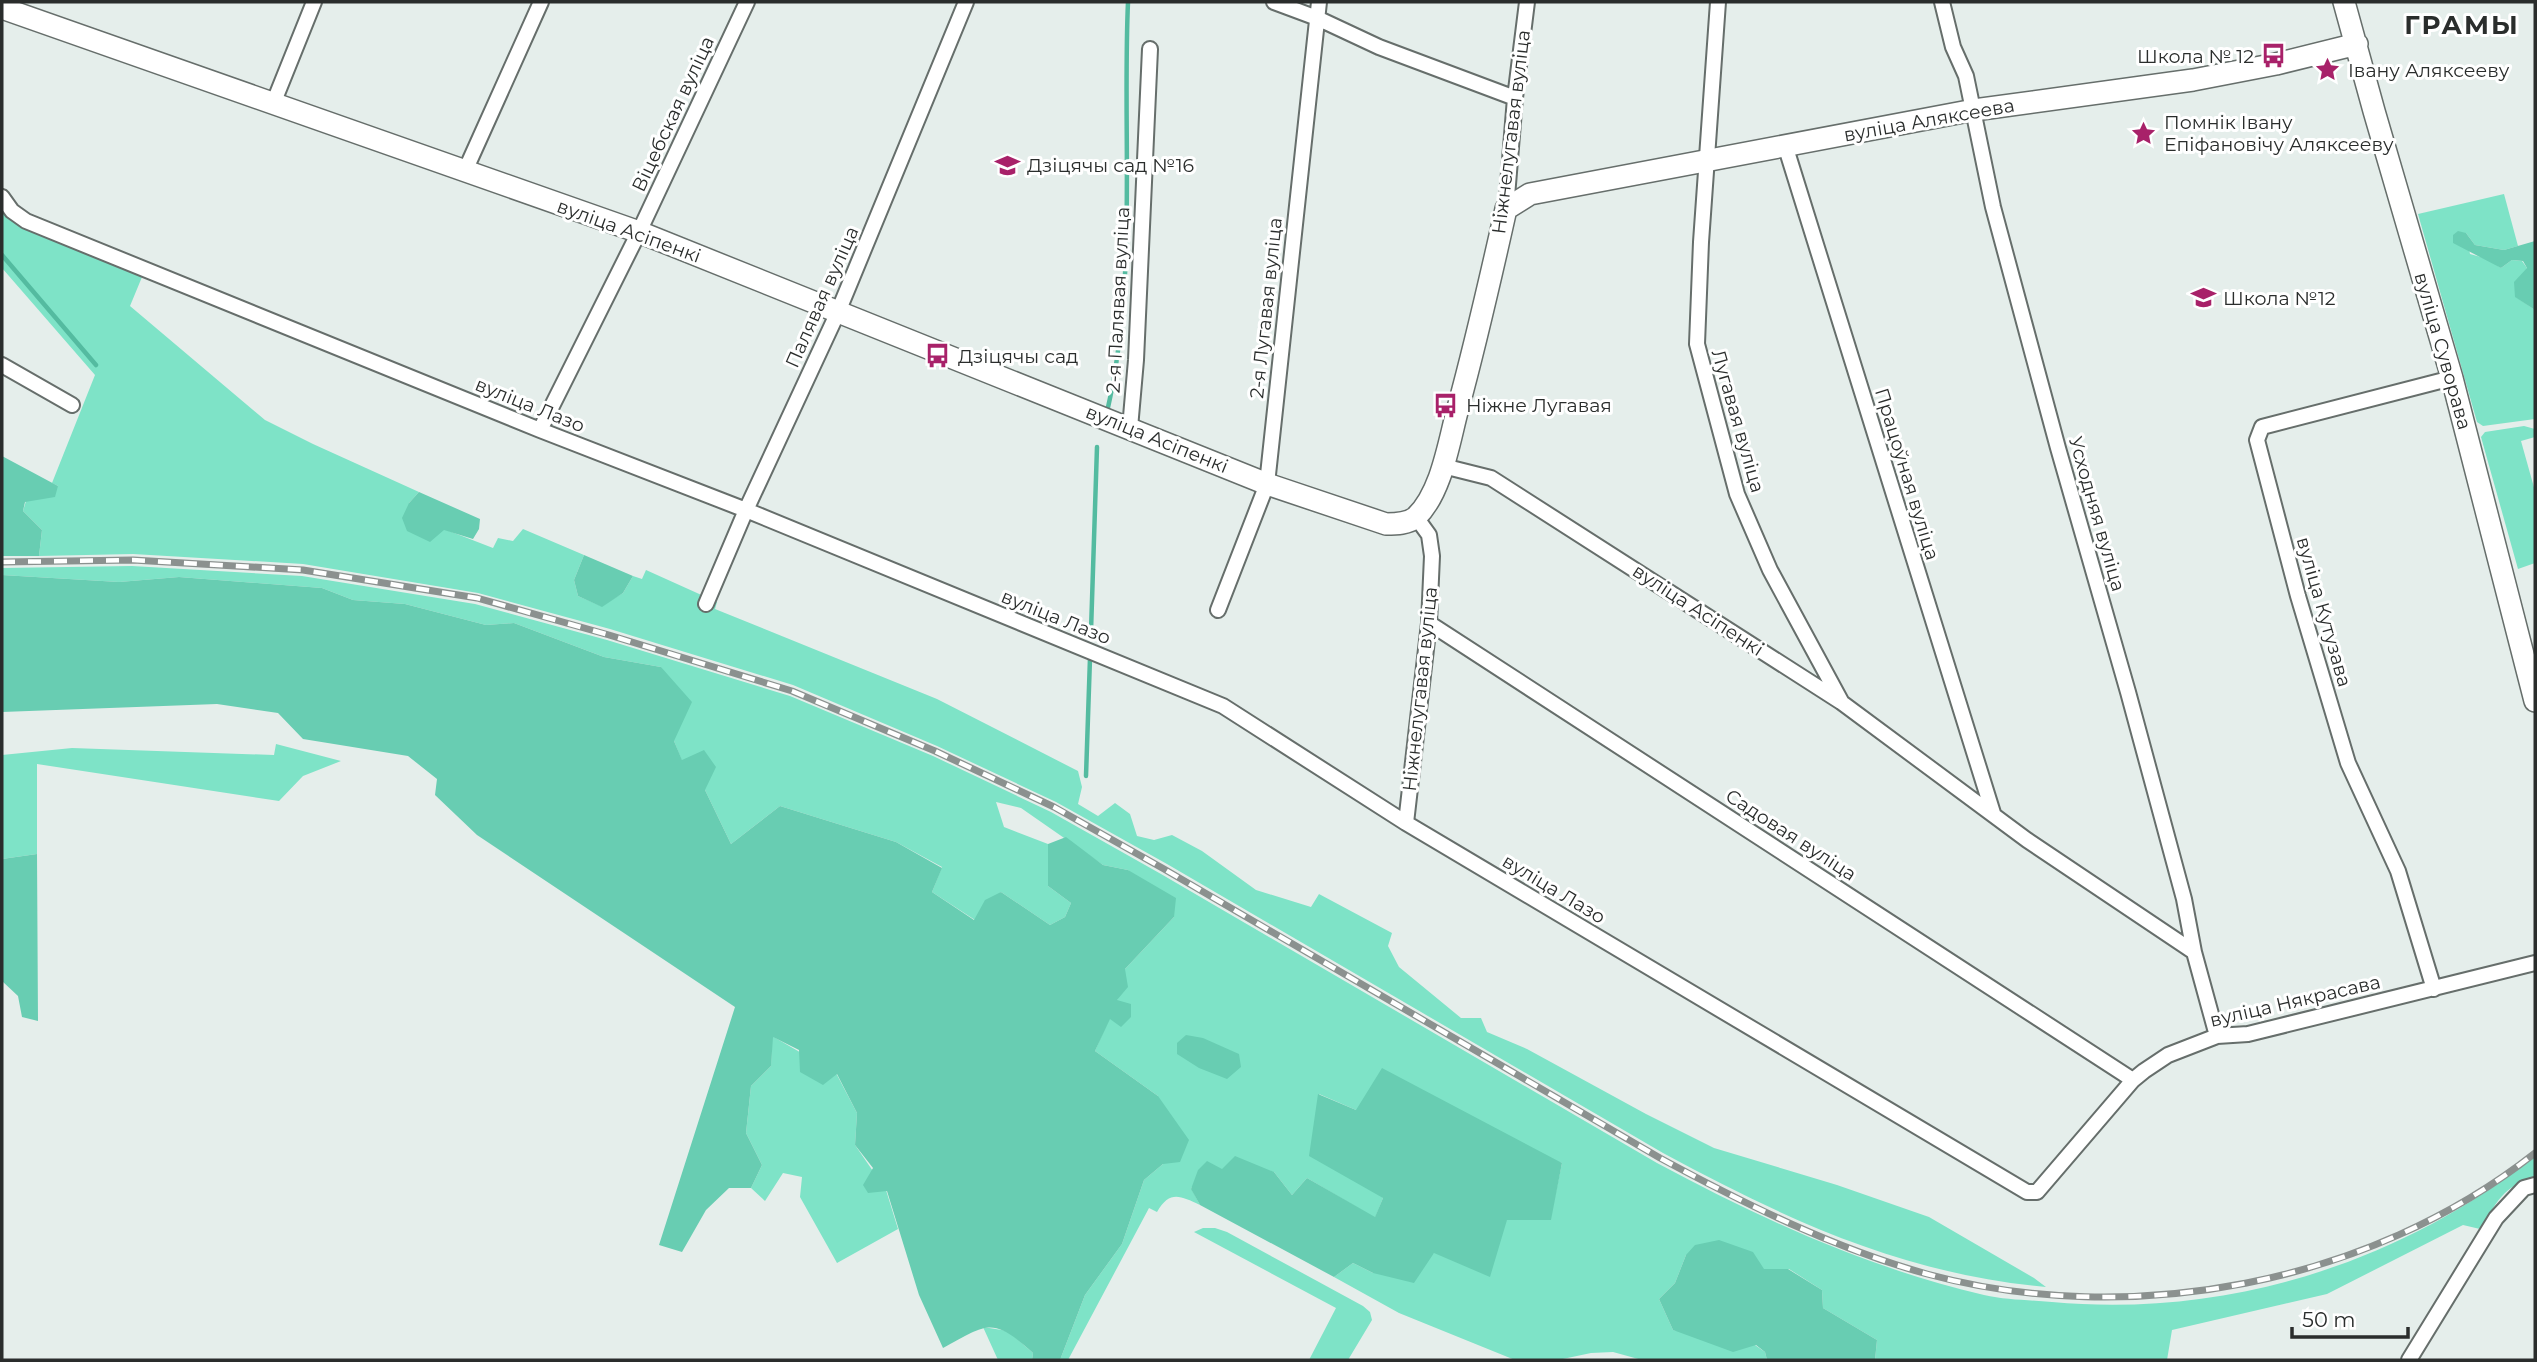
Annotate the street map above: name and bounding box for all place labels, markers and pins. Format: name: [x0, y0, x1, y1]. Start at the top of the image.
bus stop icon: Школа № 12: [2260, 42, 2288, 70]
place label: Школа № 12: [2137, 45, 2254, 68]
place icon: Івану Аляксееву: [2314, 56, 2342, 84]
place label: Івану Аляксееву: [2348, 59, 2510, 82]
place label: Помнік Івану Епіфановічу Аляксееву: [2164, 111, 2394, 156]
place icon: Помнік Івану Епіфановічу Аляксееву: [2130, 119, 2158, 147]
school or university icon: Дзіцячы сад №16: [993, 151, 1021, 179]
place label: Дзіцячы сад №16: [1027, 154, 1194, 177]
school or university icon: Школа №12: [2189, 284, 2217, 312]
place label: Школа №12: [2223, 287, 2336, 310]
bus stop icon: Дзіцячы сад: [924, 342, 952, 370]
place label: Дзіцячы сад: [958, 345, 1078, 368]
bus stop icon: Ніжне Лугавая: [1432, 391, 1460, 419]
place label: Ніжне Лугавая: [1466, 394, 1612, 417]

